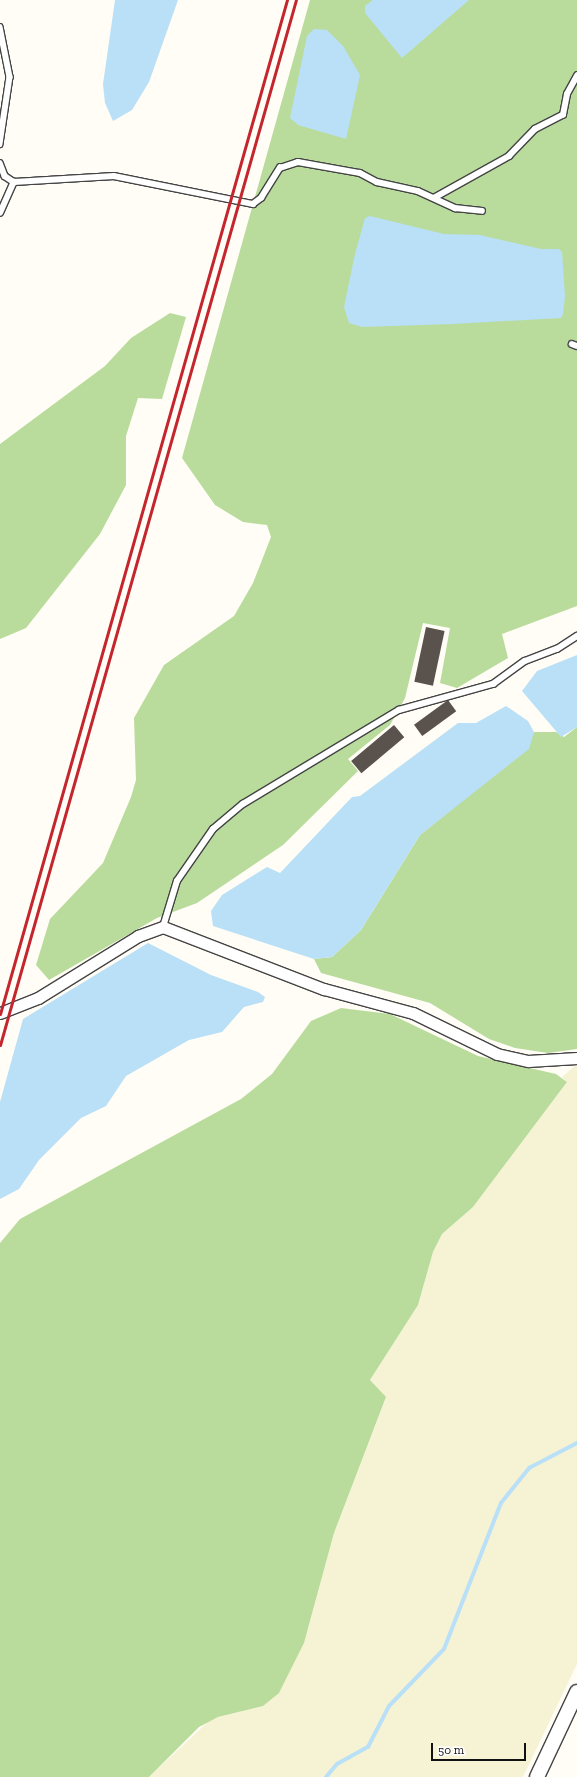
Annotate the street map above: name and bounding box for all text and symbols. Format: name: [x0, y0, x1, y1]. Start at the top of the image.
scale bar: [433, 1735, 528, 1761]
text: 50 m: [438, 1743, 464, 1757]

